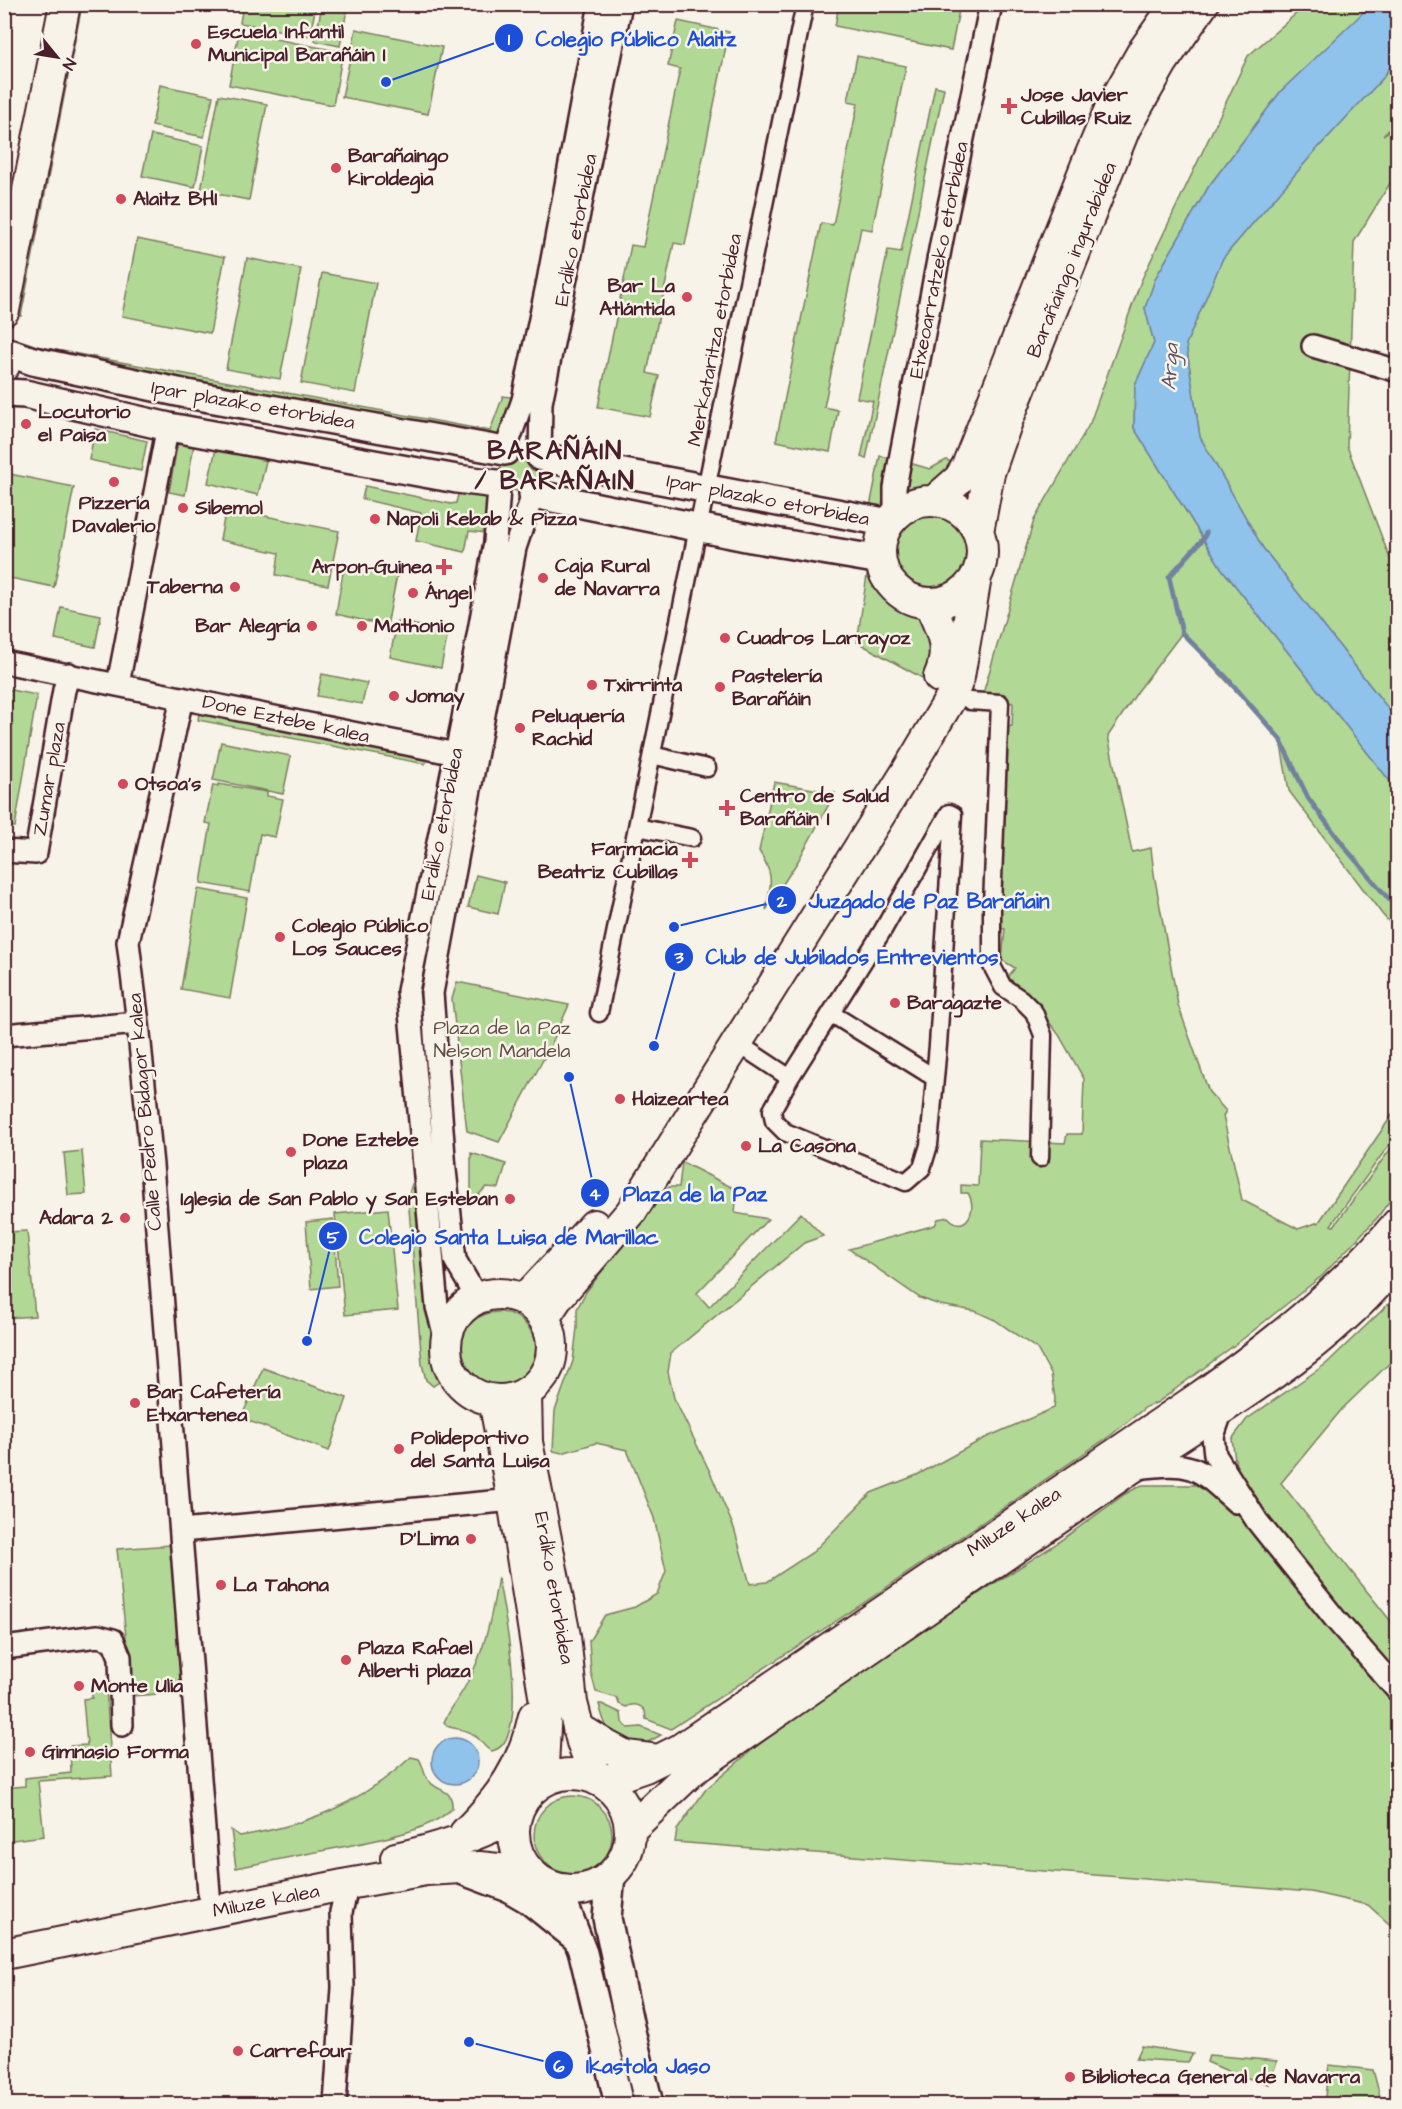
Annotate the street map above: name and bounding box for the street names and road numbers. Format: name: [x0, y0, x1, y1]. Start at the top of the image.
street label: Etxeoarratzeko etorbidea: [902, 139, 976, 381]
street label: Erdiko etorbidea: [548, 152, 604, 308]
street label: Barañaingo ingurabidea: [1020, 158, 1125, 362]
street label: Merkataritza etorbidea: [681, 231, 749, 449]
street label: Ipar plazako etorbidea: [149, 373, 357, 437]
street label: Ipar plazako etorbidea: [664, 467, 872, 533]
street label: Done Eztebe kalea: [200, 688, 372, 750]
street label: Zumar plaza: [25, 720, 73, 838]
street label: Erdiko etorbidea: [414, 746, 470, 902]
street label: Calle Pedro Bidagor kalea: [121, 992, 170, 1232]
street label: Miluze kalea: [961, 1480, 1067, 1564]
street label: Erdiko etorbidea: [527, 1510, 581, 1666]
street label: Miluze kalea: [210, 1877, 322, 1925]

